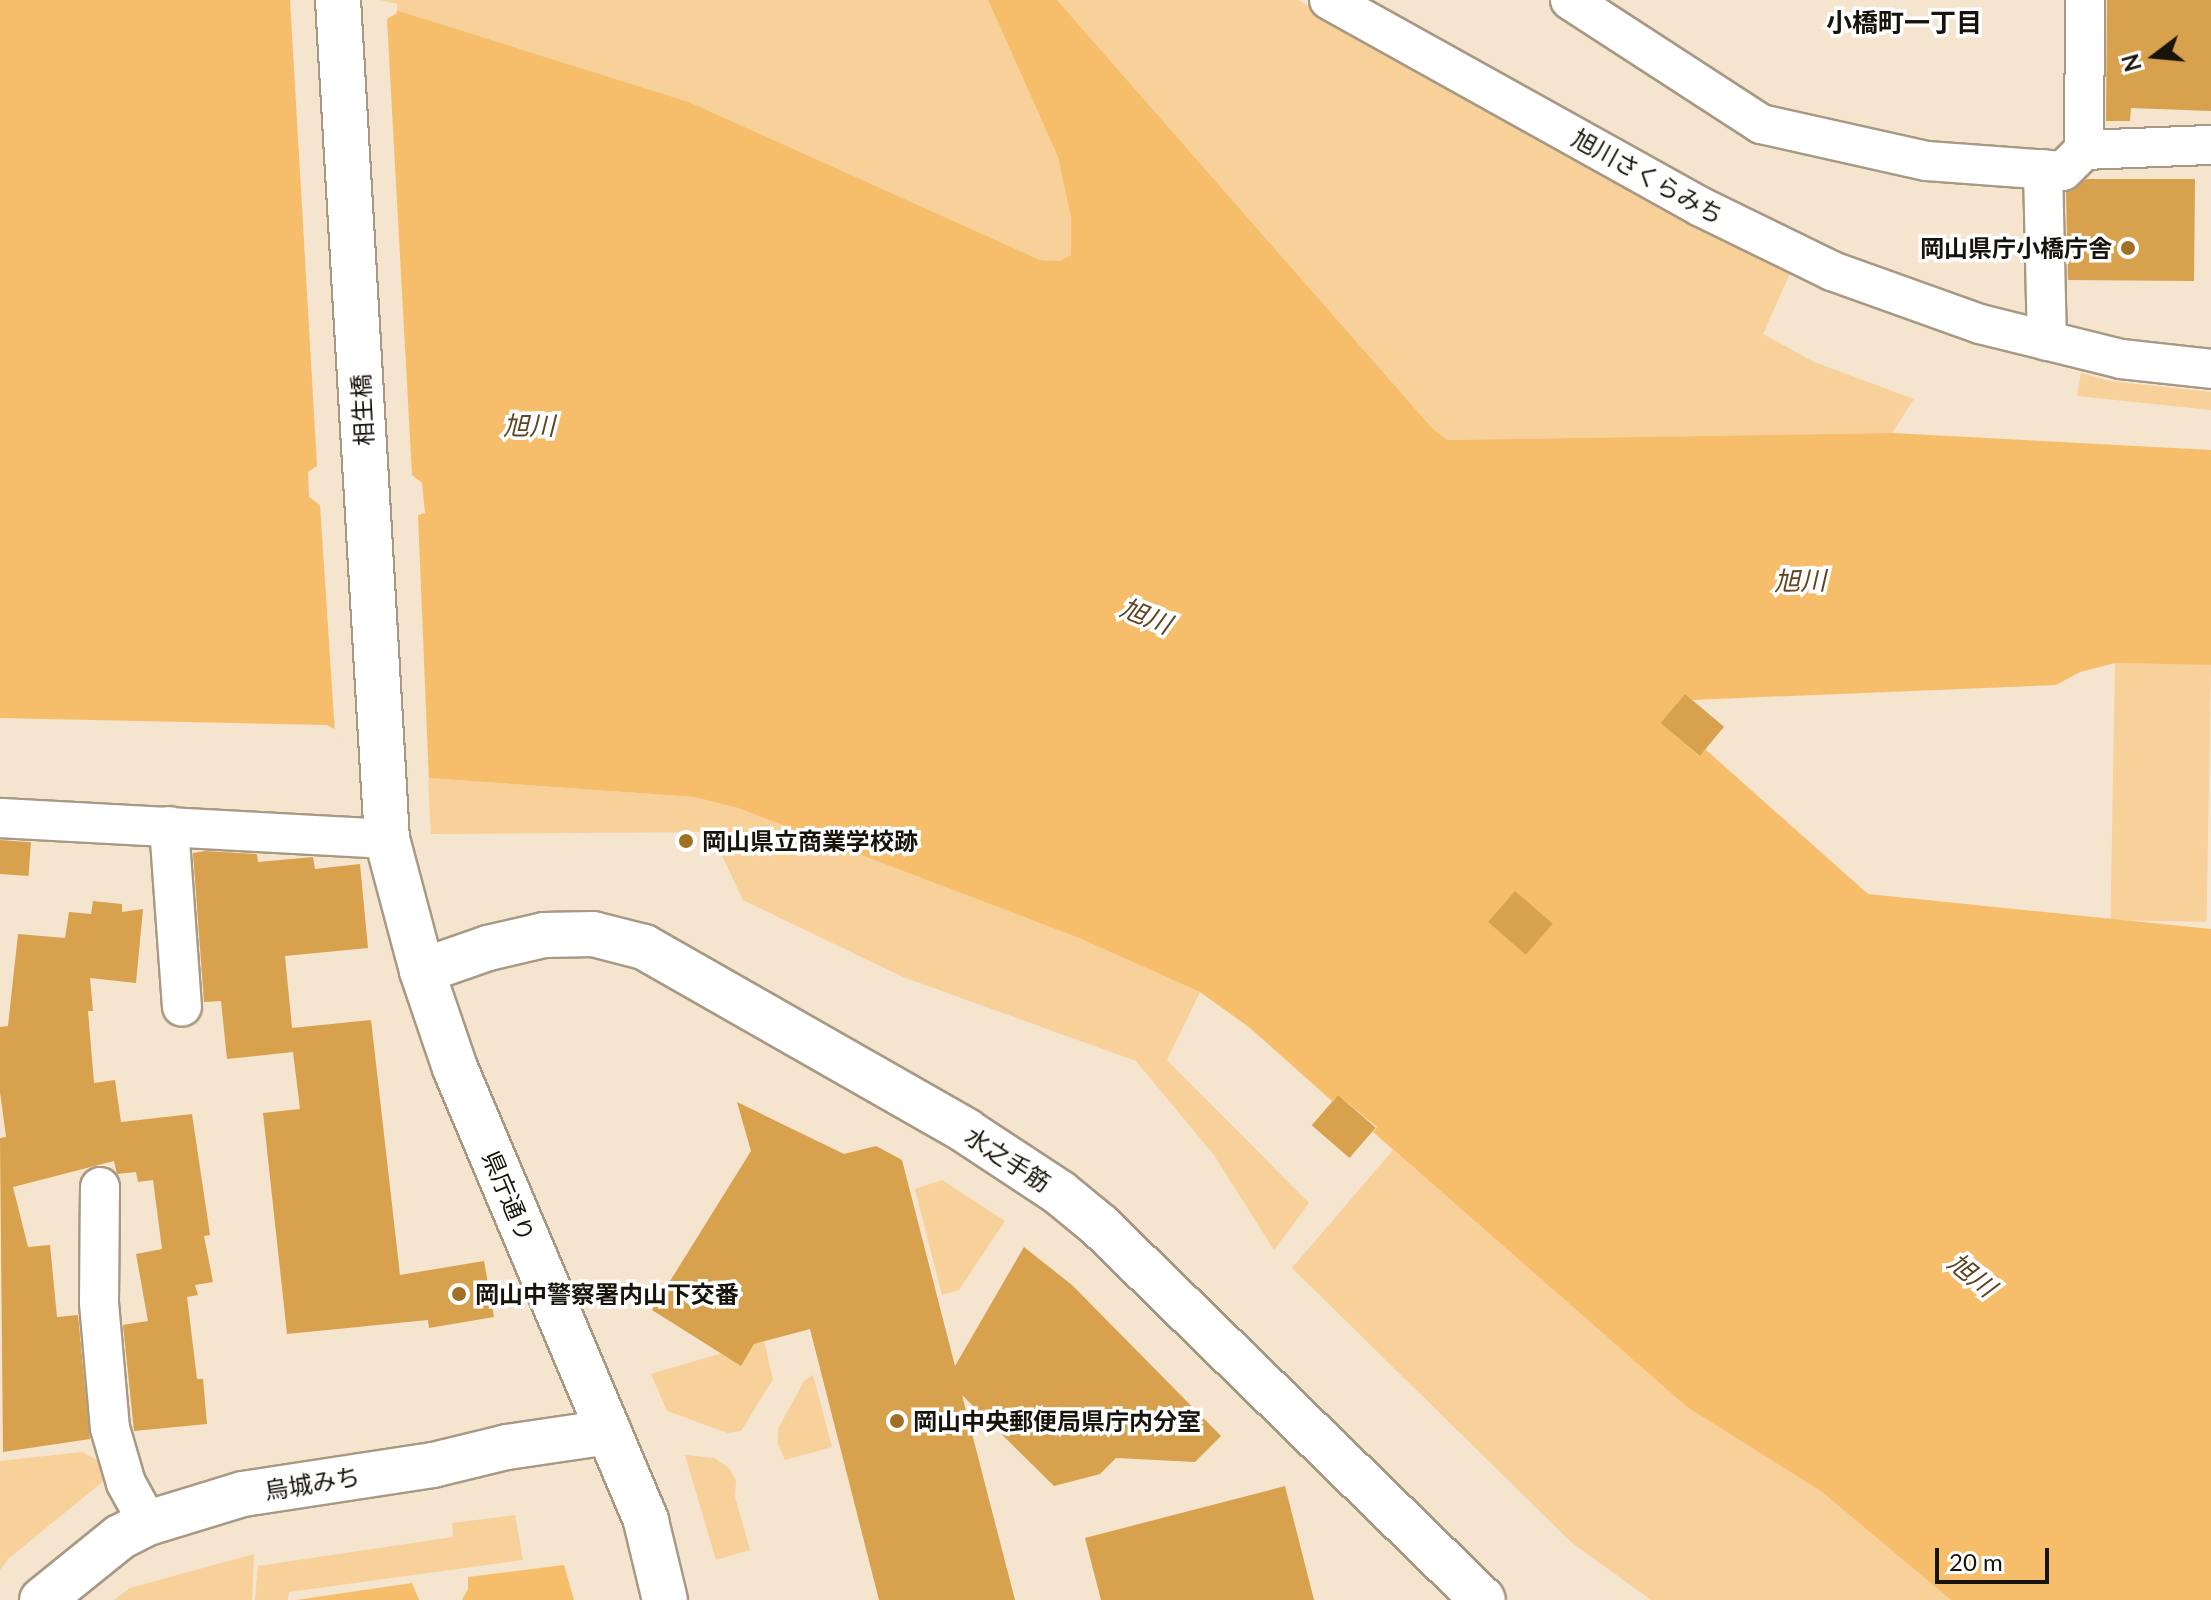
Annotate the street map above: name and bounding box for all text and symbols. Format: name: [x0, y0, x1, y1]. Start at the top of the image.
district label: 小橋町一丁目: [1826, 7, 1982, 39]
north arrow: [2115, 16, 2195, 96]
text: N: [2116, 51, 2147, 75]
street label: 旭川さくらみち: [1568, 123, 1728, 229]
place label: 岡山県庁小橋庁舎: [1920, 234, 2112, 262]
marker: 岡山県庁小橋庁舎: [2119, 239, 2137, 257]
street label: 相生橋: [346, 373, 378, 447]
water label: 旭川: [503, 410, 555, 442]
water label: 旭川: [1774, 565, 1826, 597]
water label: 旭川: [1116, 592, 1176, 640]
place label: 岡山県立商業学校跡: [702, 827, 918, 855]
marker: 岡山県立商業学校跡: [677, 832, 695, 850]
street label: 水之手筋: [960, 1121, 1056, 1197]
street label: 県庁通り: [477, 1146, 541, 1246]
water label: 旭川: [1942, 1247, 2002, 1303]
place label: 岡山中警察署内山下交番: [475, 1280, 739, 1308]
marker: 岡山中警察署内山下交番: [450, 1285, 468, 1303]
place label: 岡山中央郵便局県庁内分室: [913, 1407, 1201, 1435]
marker: 岡山中央郵便局県庁内分室: [888, 1412, 906, 1430]
street label: 烏城みち: [262, 1461, 362, 1505]
scale bar: [1939, 1532, 2053, 1582]
text: 20 m: [1949, 1547, 2003, 1576]

